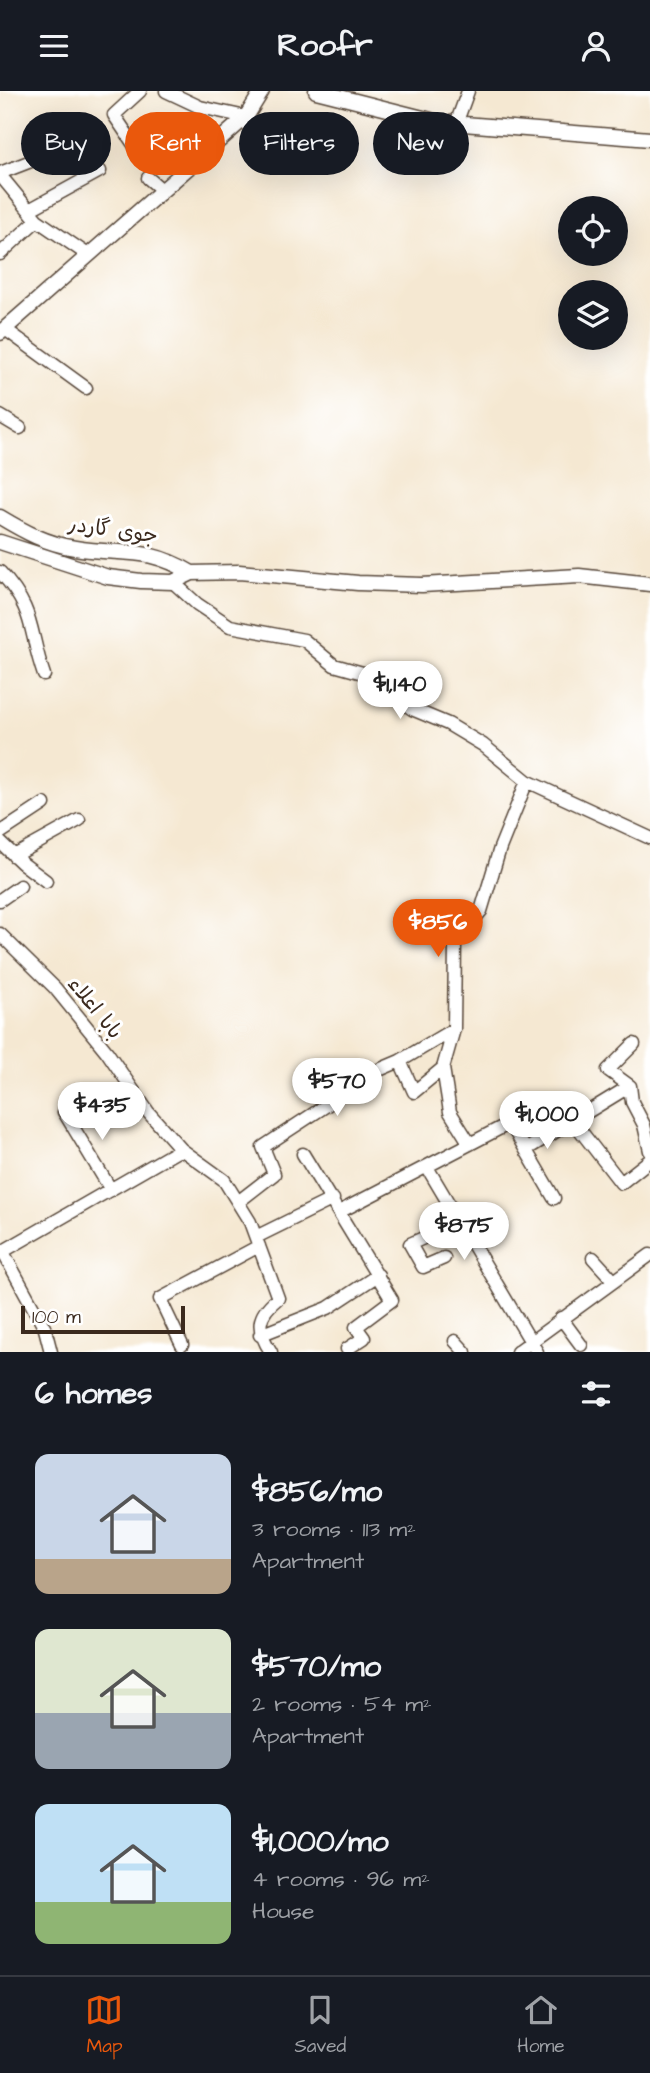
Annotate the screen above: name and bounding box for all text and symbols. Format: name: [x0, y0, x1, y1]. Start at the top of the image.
text: Roofr: [277, 23, 373, 68]
icon: menu: [35, 27, 73, 65]
icon: person: [577, 27, 615, 65]
chip: Buy: [21, 112, 111, 175]
chip: Rent: [125, 112, 225, 175]
chip: Filters: [239, 112, 359, 175]
chip: New: [373, 112, 469, 175]
map controls: [558, 196, 628, 350]
button: locate: [558, 196, 628, 266]
button: layers: [558, 280, 628, 350]
street label: جوی گاردر: [65, 509, 160, 551]
pin: $1,140: [343, 661, 457, 721]
text: $1,140: [374, 668, 426, 700]
pin: $856: [397, 899, 479, 959]
text: $856: [409, 906, 467, 938]
street label: بابا اعلاء: [61, 971, 129, 1045]
pin: $570: [296, 1059, 378, 1118]
text: $570: [308, 1065, 366, 1097]
pin: $435: [61, 1083, 143, 1142]
text: $435: [74, 1089, 130, 1121]
pin: $1,000: [490, 1091, 604, 1151]
text: $1,000: [515, 1098, 579, 1130]
pin: $875: [423, 1203, 505, 1262]
text: $875: [435, 1209, 493, 1241]
scale bar: [21, 1303, 186, 1335]
text: 100 m: [32, 1304, 81, 1331]
text: 6 homes: [35, 1373, 152, 1415]
icon: filters: [577, 1375, 615, 1413]
text: $856/mo: [252, 1471, 382, 1513]
icon: home: [91, 1482, 175, 1566]
text: 3 rooms · 113 m²: [252, 1513, 416, 1545]
text: Apartment: [252, 1545, 364, 1577]
text: $570/mo: [252, 1646, 381, 1688]
icon: home: [91, 1657, 175, 1741]
text: 2 rooms · 54 m²: [252, 1688, 432, 1720]
text: Apartment: [252, 1720, 364, 1752]
text: $1,000/mo: [252, 1821, 389, 1863]
icon: home: [91, 1832, 175, 1916]
text: 4 rooms · 96 m²: [252, 1863, 430, 1895]
text: House: [252, 1895, 315, 1927]
tab: Map: [85, 1991, 123, 2060]
tab: Saved: [294, 1991, 346, 2060]
tab: Home: [517, 1991, 564, 2060]

